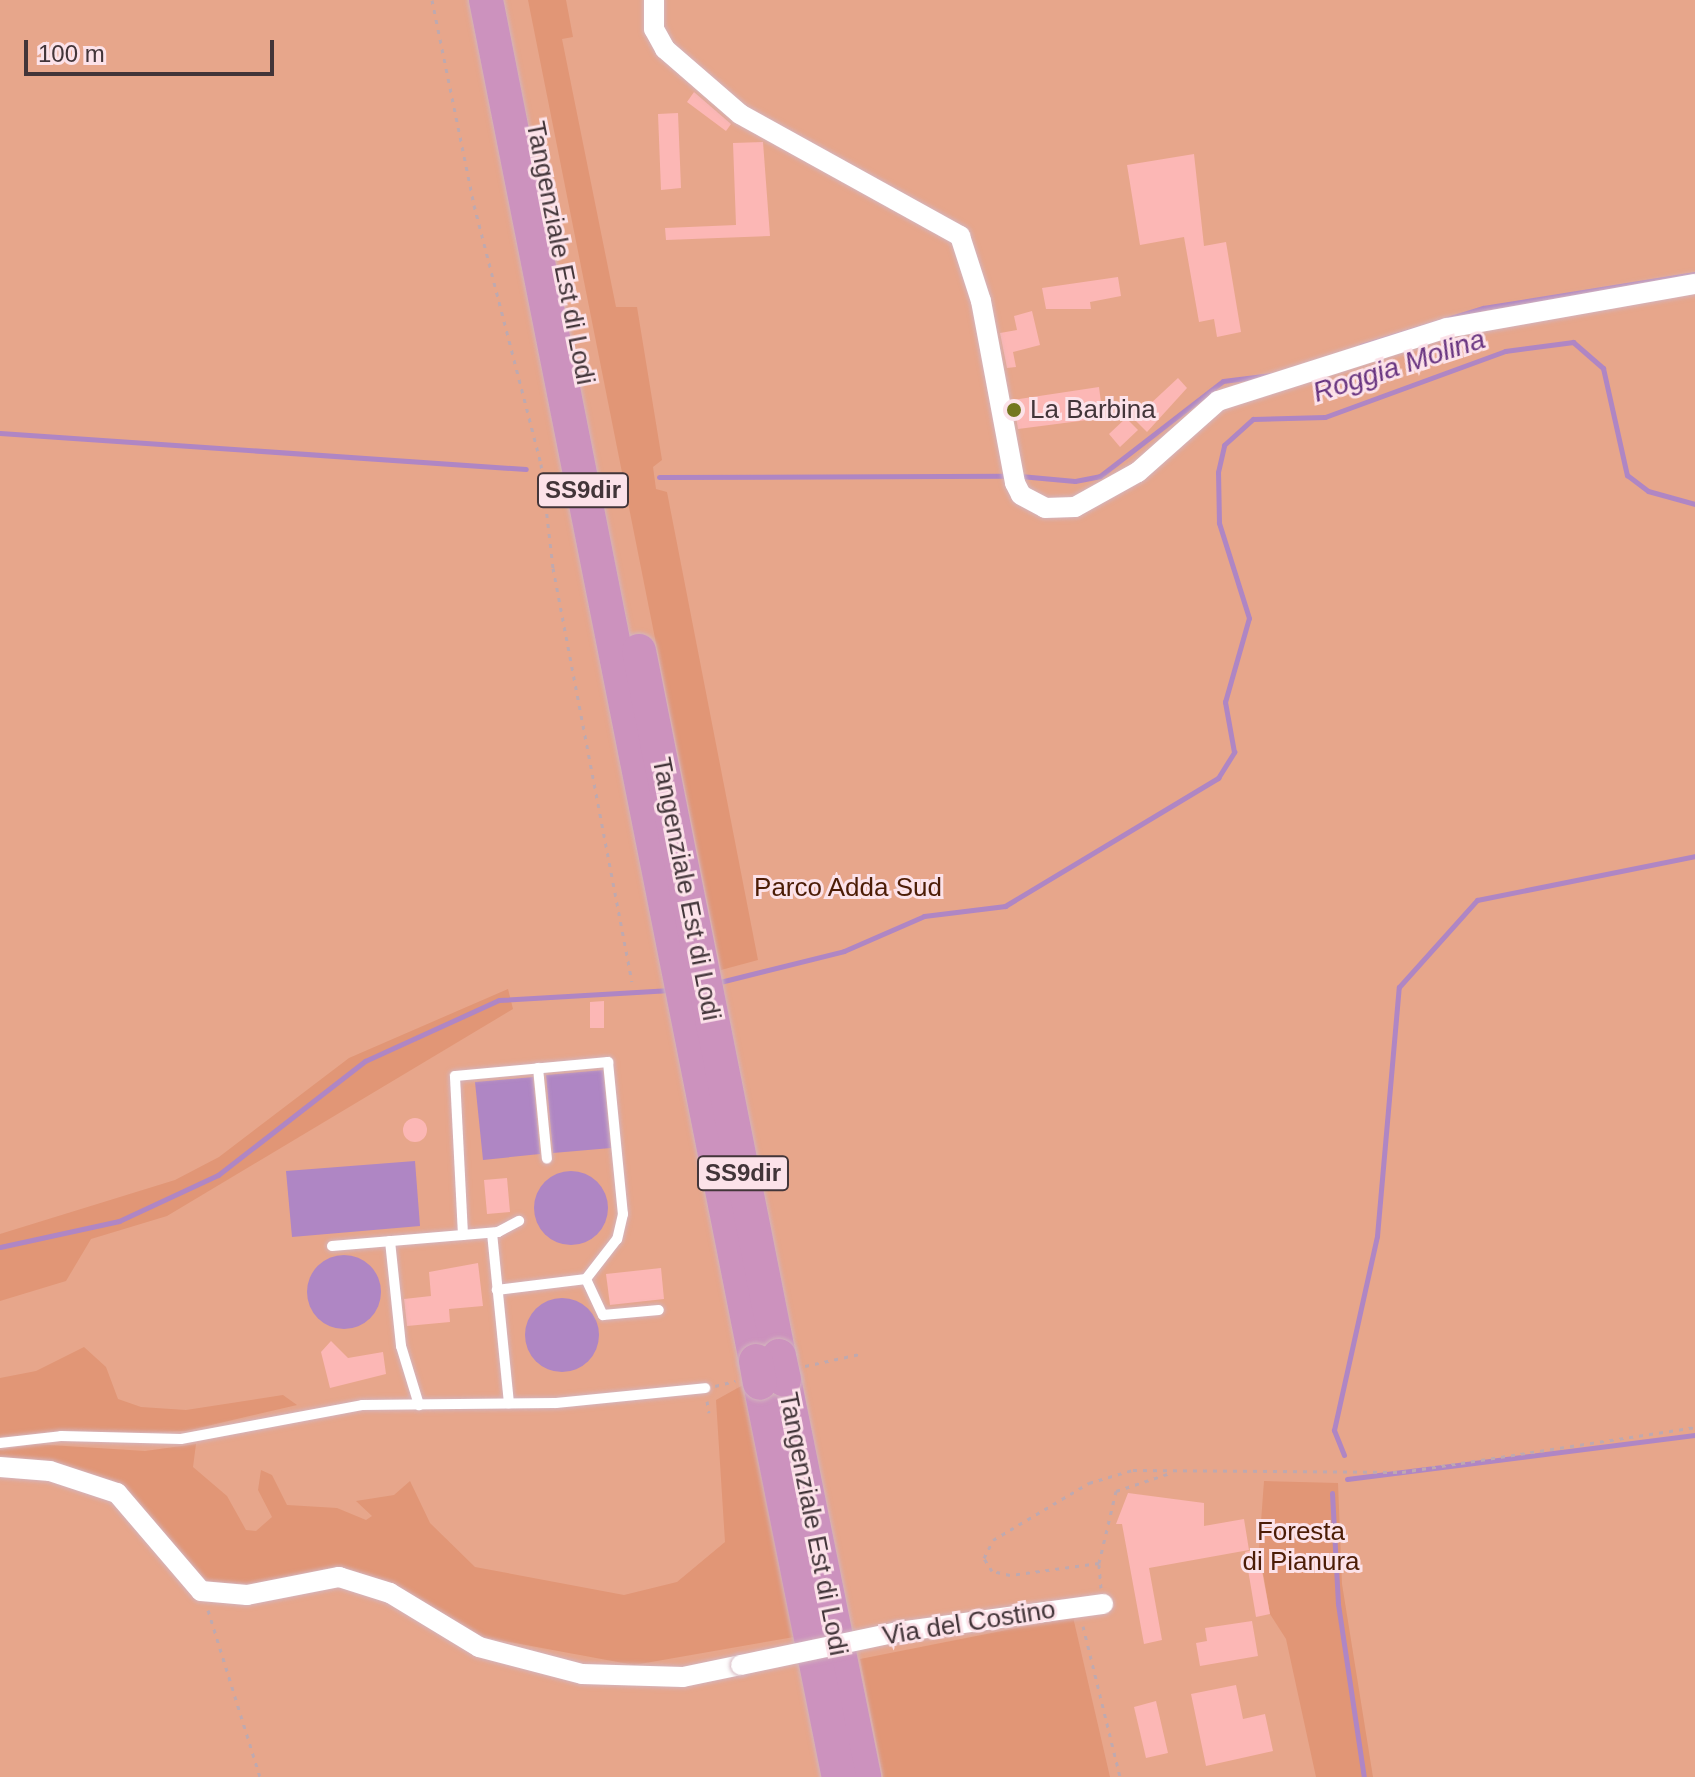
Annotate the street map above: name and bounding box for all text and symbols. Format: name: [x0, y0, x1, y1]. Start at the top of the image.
scale bar: [28, 24, 278, 74]
text: 100 m: [38, 40, 105, 67]
street label: Tangenziale Est di Lodi: [519, 119, 601, 387]
water label: Roggia Molina: [1309, 322, 1489, 410]
place label: La Barbina: [1030, 394, 1156, 426]
marker: La Barbina: [1005, 401, 1023, 419]
road number: SS9dir: [535, 470, 631, 510]
street label: Tangenziale Est di Lodi: [645, 755, 727, 1023]
park label: Parco Adda Sud: [753, 872, 943, 904]
road number: SS9dir: [695, 1153, 791, 1193]
street label: Tangenziale Est di Lodi: [772, 1390, 854, 1658]
park label: Foresta di Pianura: [1242, 1516, 1360, 1578]
street label: Via del Costino: [880, 1594, 1058, 1652]

